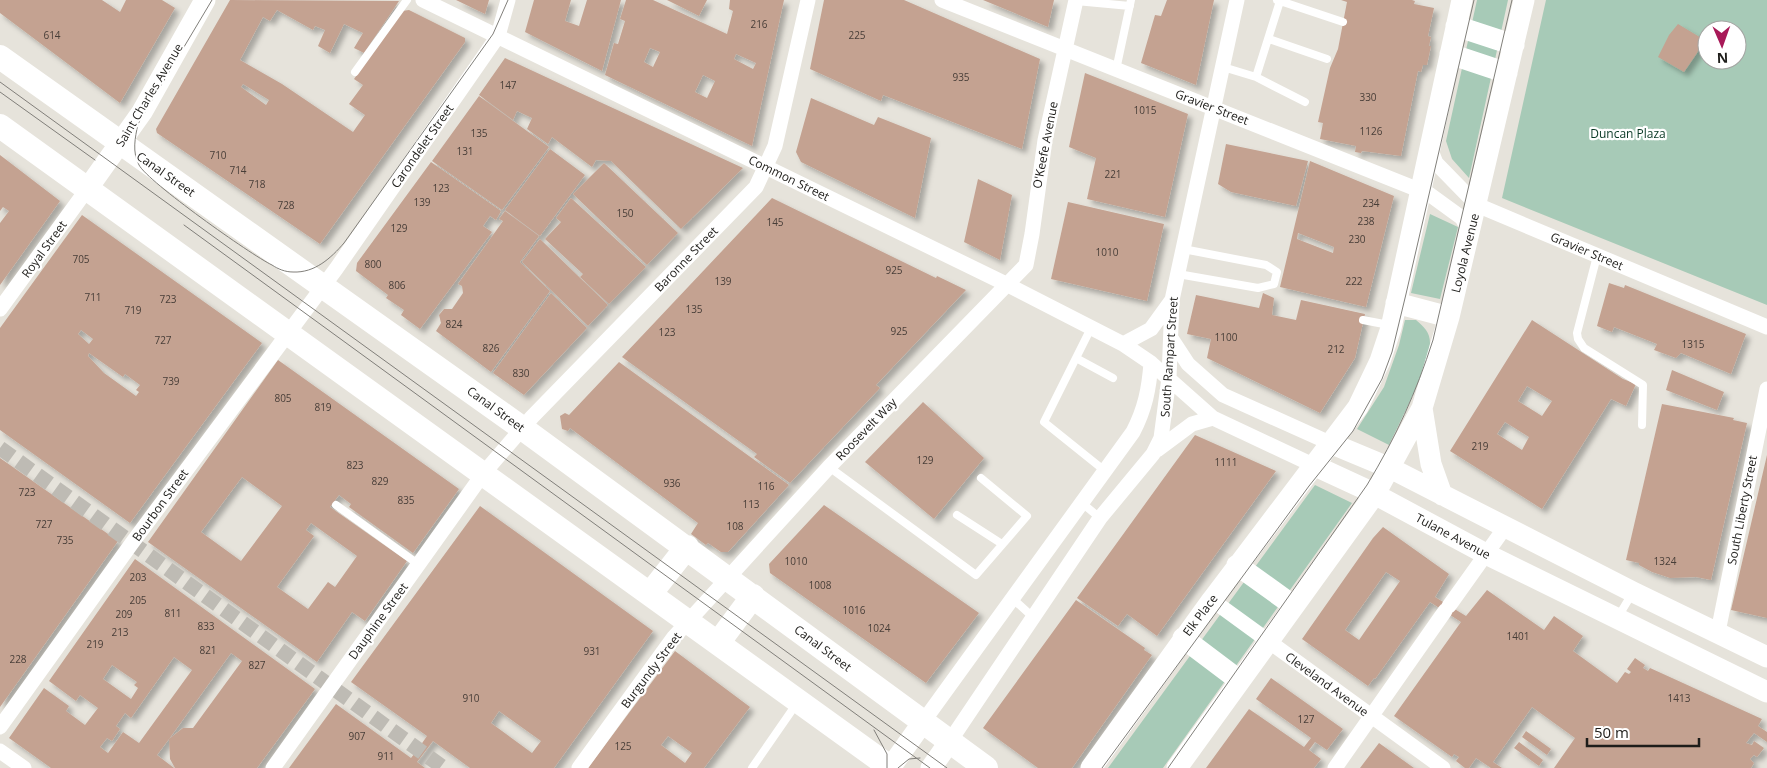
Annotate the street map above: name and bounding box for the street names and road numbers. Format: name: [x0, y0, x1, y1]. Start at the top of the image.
street label: Saint Charles Avenue: [111, 40, 187, 150]
street label: Gravier Street: [1173, 85, 1251, 129]
street label: O'Keefe Avenue: [1028, 100, 1062, 190]
street label: Carondelet Street: [387, 101, 457, 191]
street label: Canal Street: [133, 148, 199, 200]
street label: Common Street: [746, 151, 832, 205]
street label: Loyola Avenue: [1447, 211, 1483, 295]
street label: Royal Street: [17, 217, 71, 281]
street label: Baronne Street: [650, 223, 722, 295]
street label: Gravier Street: [1548, 228, 1626, 274]
street label: South Rampart Street: [1156, 296, 1182, 418]
street label: Canal Street: [464, 382, 528, 436]
street label: Roosevelt Way: [832, 393, 901, 464]
street label: South Liberty Street: [1723, 454, 1761, 566]
street label: Bourbon Street: [128, 465, 192, 545]
street label: Tulane Avenue: [1413, 509, 1494, 563]
street label: Dauphine Street: [344, 579, 412, 663]
street label: Elk Place: [1179, 590, 1222, 639]
street label: Canal Street: [791, 621, 855, 675]
street label: Burgundy Street: [617, 628, 685, 712]
street label: Cleveland Avenue: [1282, 648, 1372, 720]

